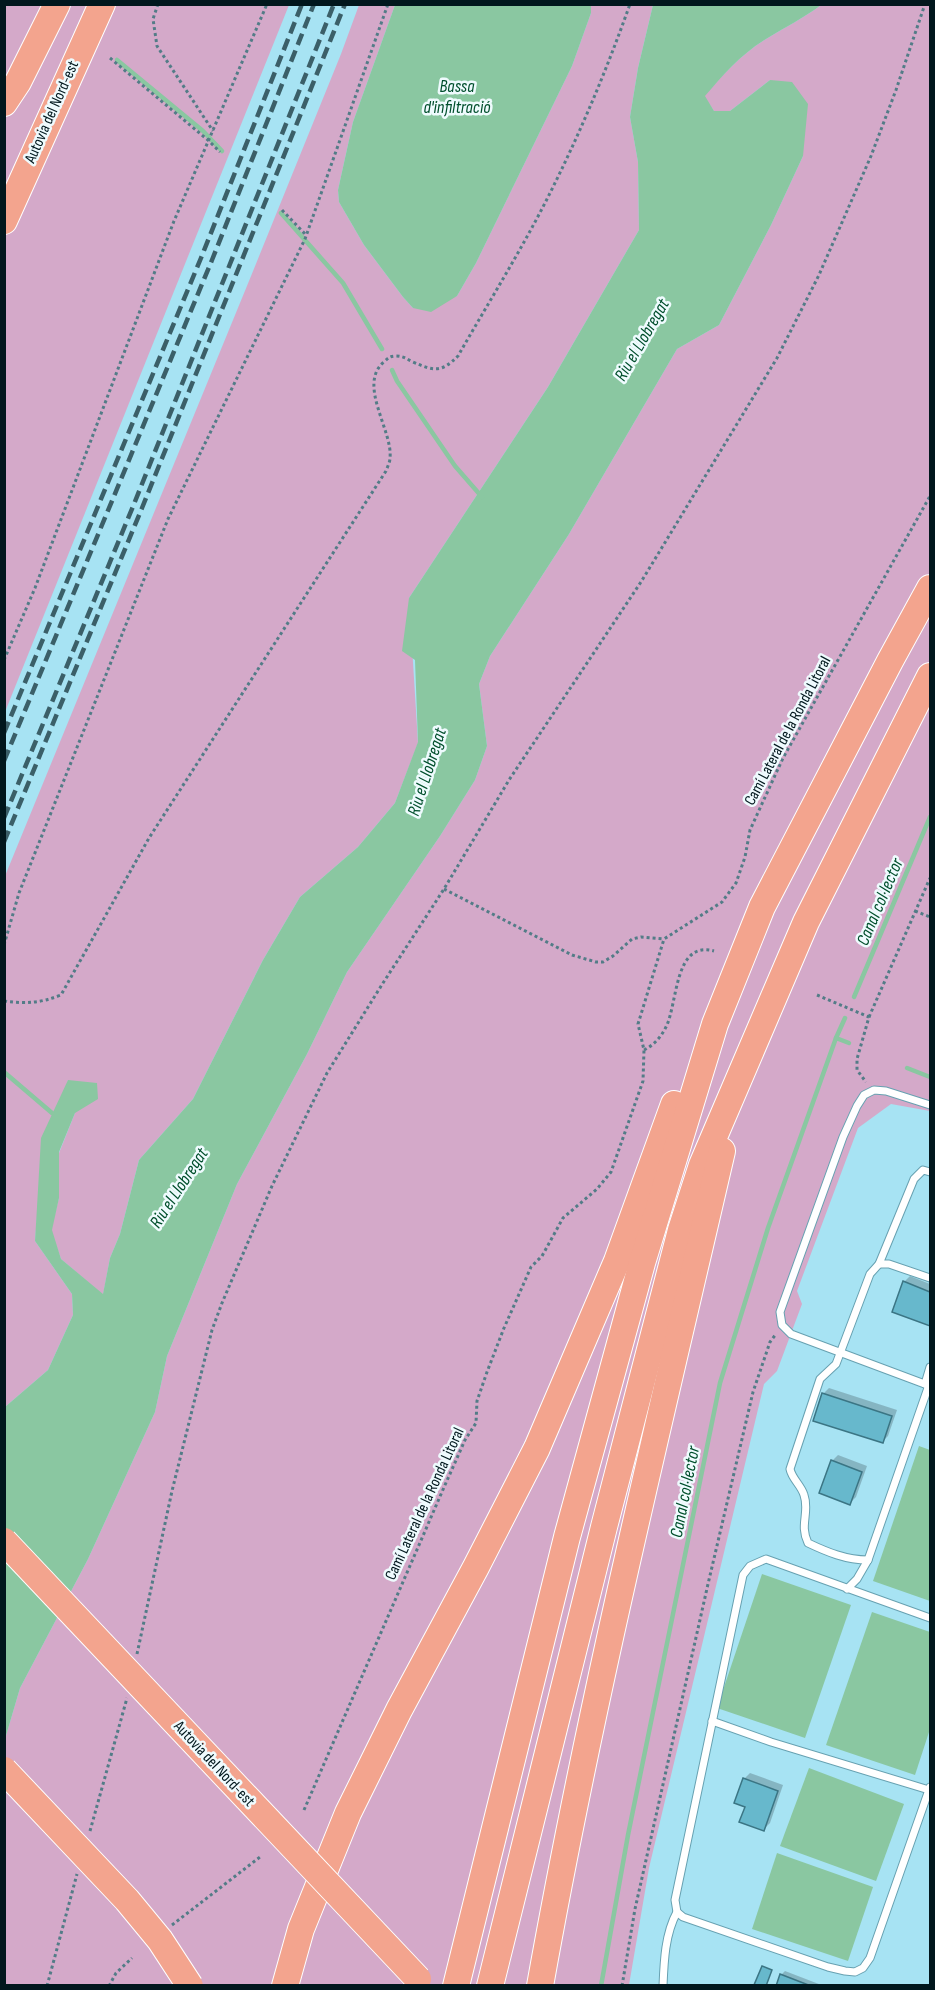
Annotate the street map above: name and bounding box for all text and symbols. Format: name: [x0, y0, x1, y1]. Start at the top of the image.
street label: Autovia del Nord-est: [21, 58, 83, 167]
water label: Bassa d'infiltració: [424, 76, 491, 118]
water label: Riu el Llobregat: [610, 295, 674, 385]
street label: Camí Lateral de la Ronda Litoral: [741, 653, 835, 809]
water label: Riu el Llobregat: [403, 725, 451, 818]
water label: Canal col·lector: [852, 854, 908, 949]
water label: Riu el Llobregat: [145, 1144, 213, 1232]
street label: Camí Lateral de la Ronda Litoral: [381, 1425, 469, 1583]
water label: Canal col·lector: [666, 1444, 704, 1540]
street label: Autovia del Nord-est: [169, 1717, 259, 1811]

